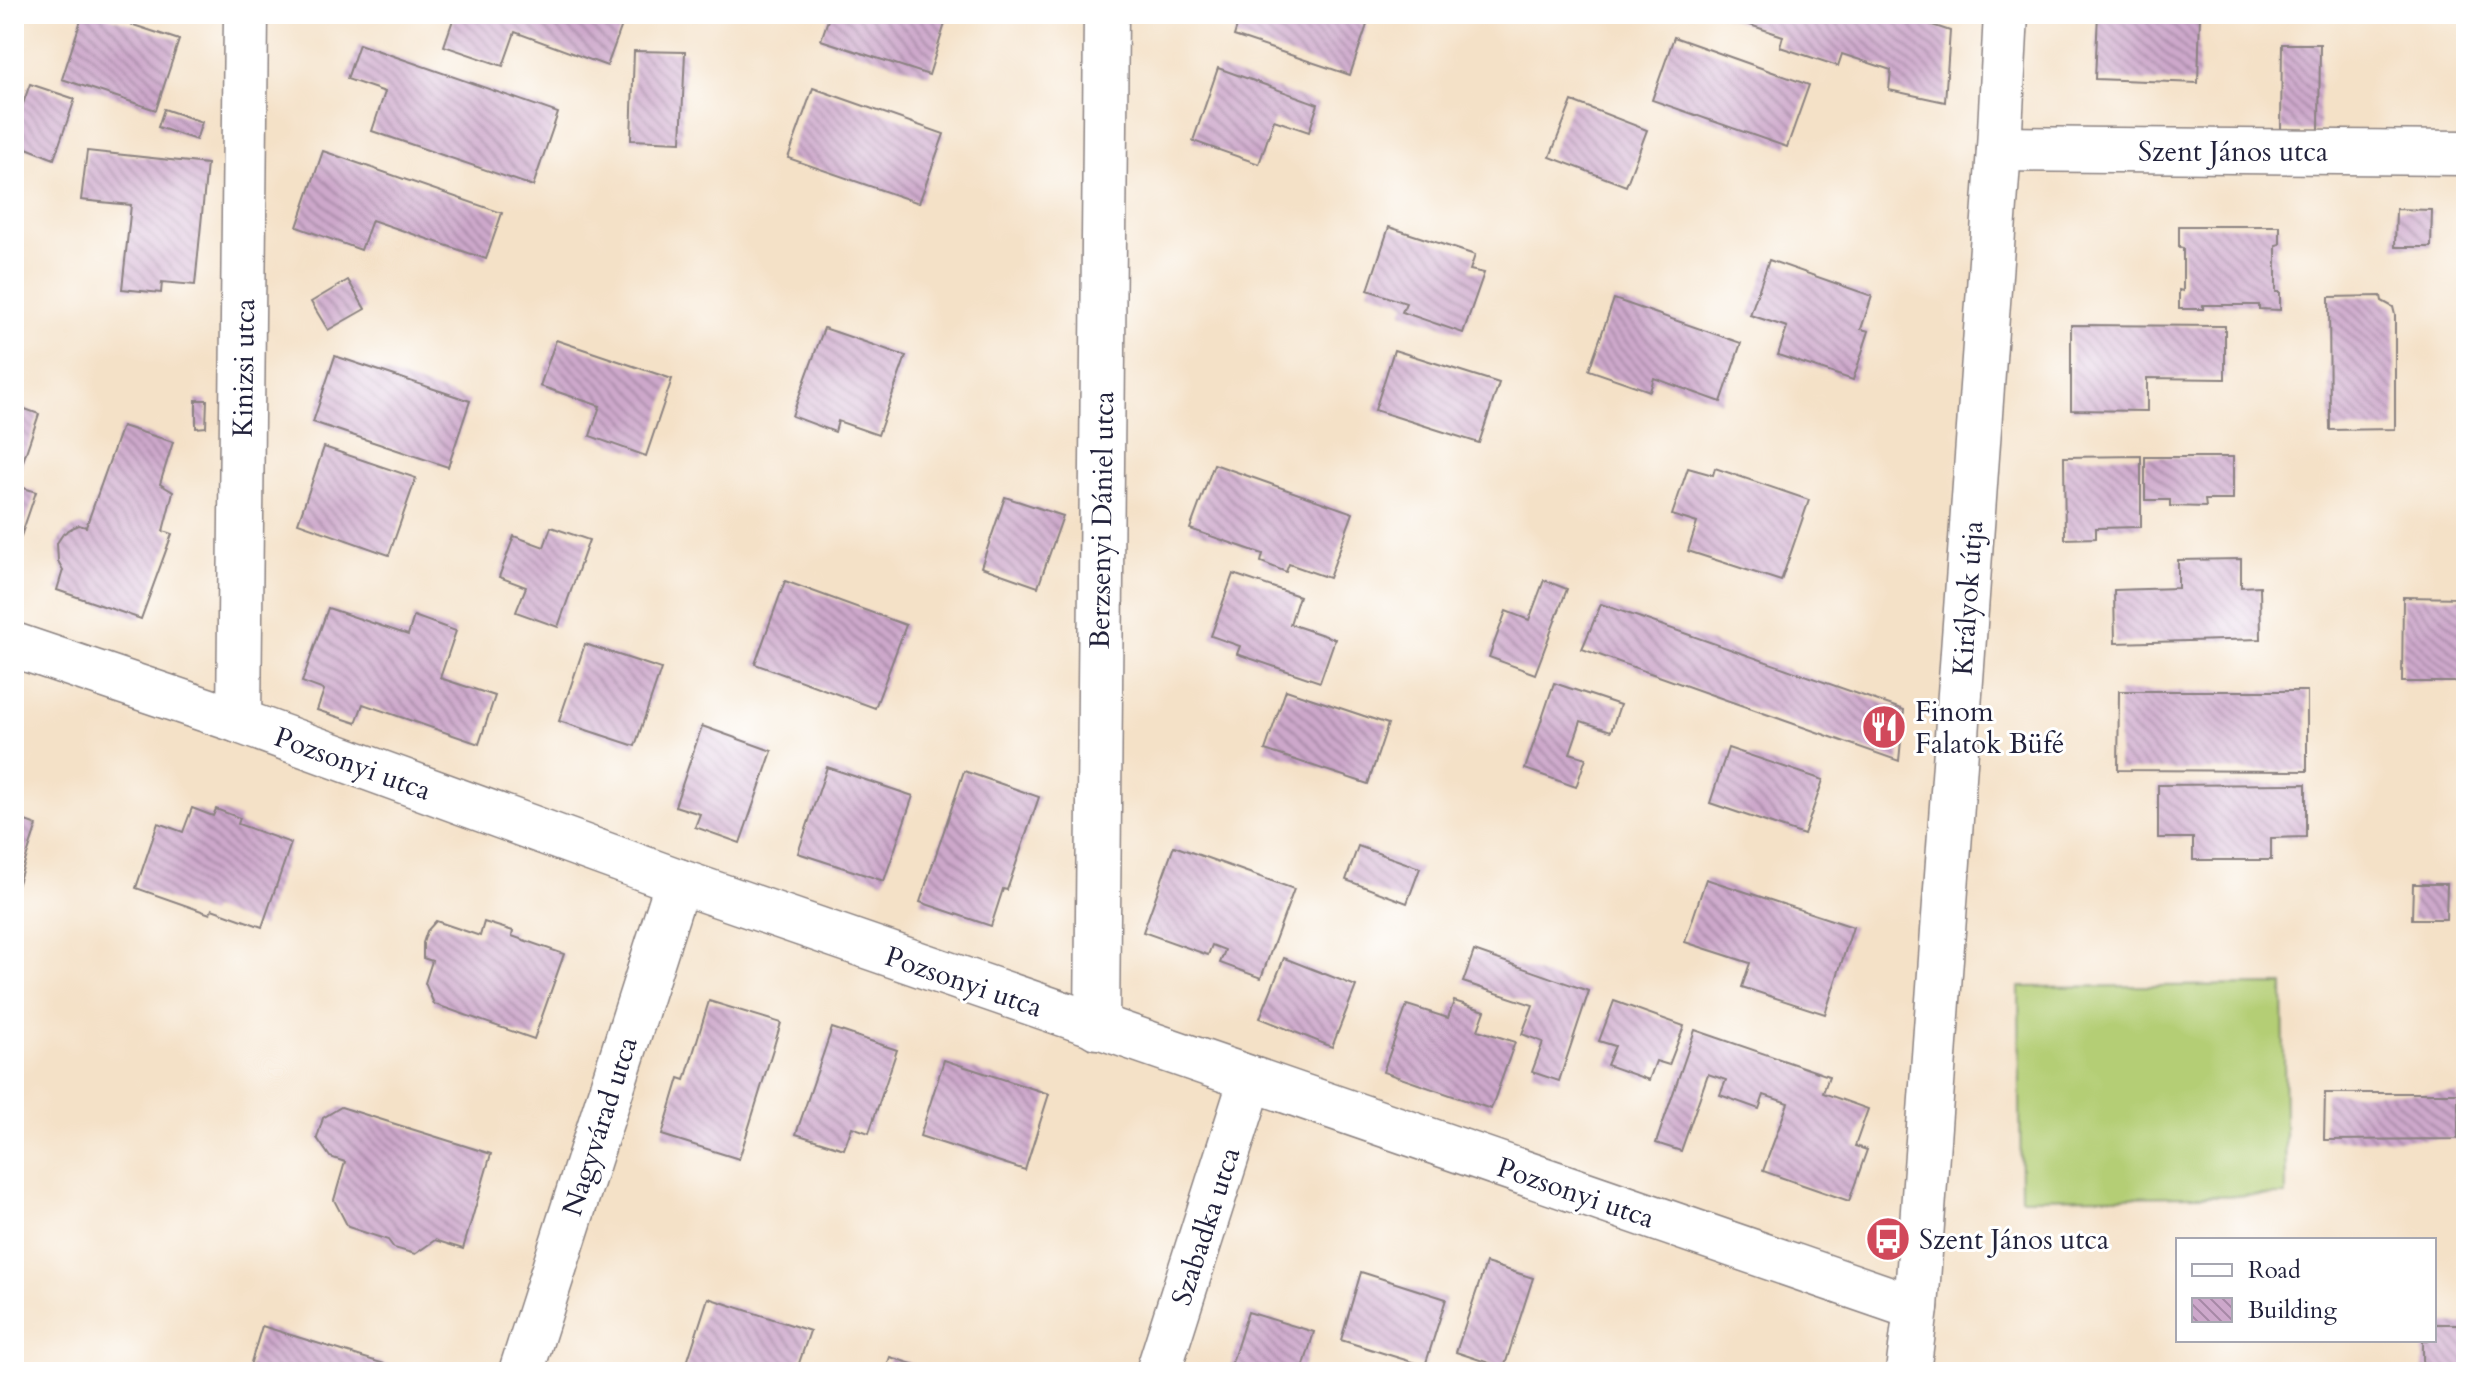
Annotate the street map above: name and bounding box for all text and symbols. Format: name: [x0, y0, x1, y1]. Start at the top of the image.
street label: Szent János utca: [2138, 133, 2328, 171]
street label: Kinizsi utca: [224, 298, 264, 438]
street label: Berzsenyi Dániel utca: [1081, 391, 1123, 649]
street label: Királyok útja: [1944, 520, 1992, 677]
place label: Finom Falatok Büfé: [1915, 693, 2064, 763]
restaurant icon: Finom Falatok Büfé: [1860, 703, 1908, 751]
street label: Pozsonyi utca: [269, 718, 436, 810]
street label: Pozsonyi utca: [880, 937, 1047, 1027]
street label: Nagyvárad utca: [553, 1032, 647, 1221]
street label: Szabadka utca: [1162, 1142, 1249, 1310]
street label: Pozsonyi utca: [1492, 1148, 1659, 1238]
bus stop icon: Szent János utca: [1864, 1215, 1912, 1263]
place label: Szent János utca: [1919, 1221, 2109, 1259]
legend: [2176, 1238, 2436, 1342]
text: Road: [2248, 1254, 2301, 1287]
text: Building: [2248, 1294, 2338, 1327]

